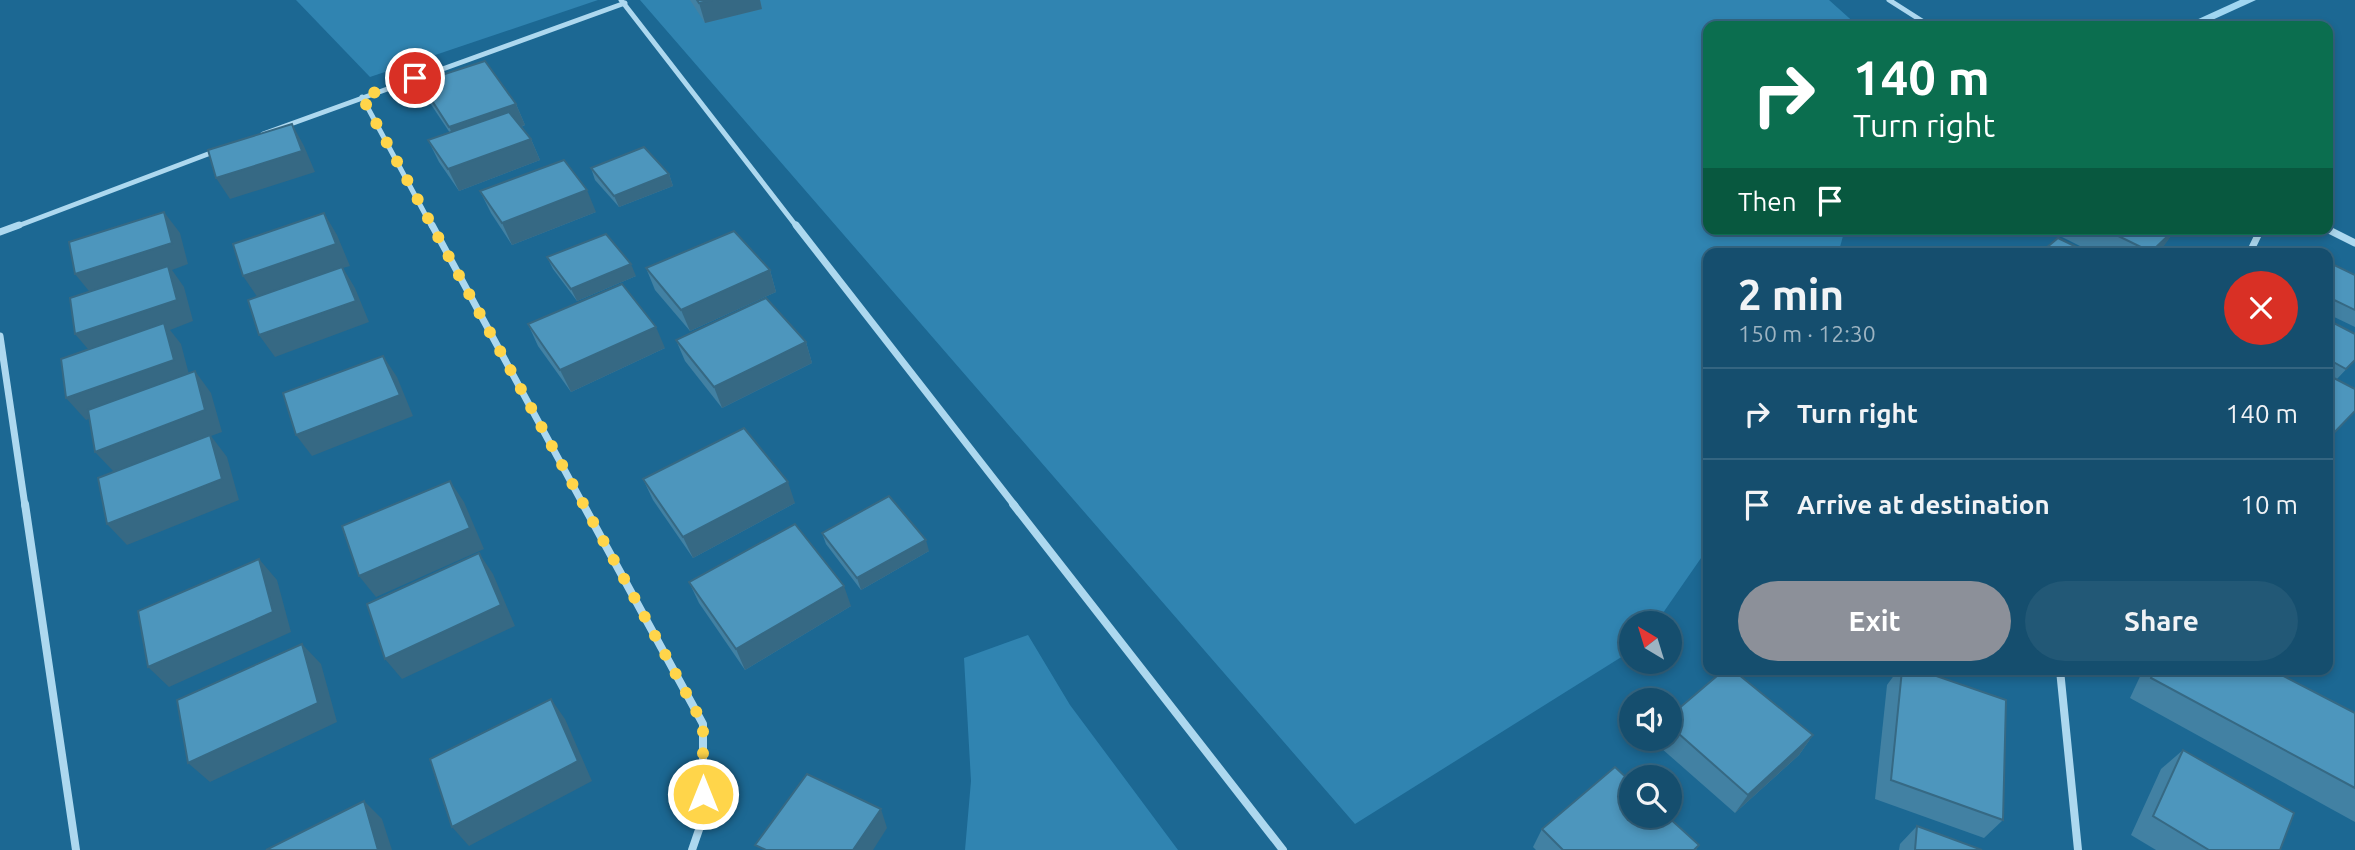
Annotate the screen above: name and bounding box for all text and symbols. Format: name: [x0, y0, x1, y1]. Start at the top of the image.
pin: [385, 48, 445, 108]
icon: right: [1738, 49, 1829, 140]
text: 140 m: [1853, 49, 1990, 104]
icon: arrive: [396, 59, 434, 97]
text: Turn right: [1853, 107, 1995, 143]
icon: arrive: [1811, 182, 1849, 220]
text: Then: [1738, 187, 1797, 216]
text: 2 min: [1738, 271, 1844, 318]
button: close: [2224, 271, 2298, 345]
text: 150 m · 12:30: [1738, 321, 1876, 346]
icon: right: [1738, 395, 1776, 433]
text: Turn right: [1797, 399, 1918, 428]
text: 140 m: [2226, 399, 2298, 428]
icon: arrive: [1738, 486, 1776, 524]
text: Arrive at destination: [1797, 490, 2050, 519]
text: 10 m: [2240, 490, 2298, 519]
button: Exit: [1738, 581, 2011, 661]
button: Share: [2025, 581, 2298, 661]
north arrow: [1619, 611, 1682, 674]
map controls: [1619, 611, 1682, 828]
button: sound: [1619, 688, 1682, 751]
position arrow: [666, 757, 740, 831]
button: search: [1619, 765, 1682, 828]

